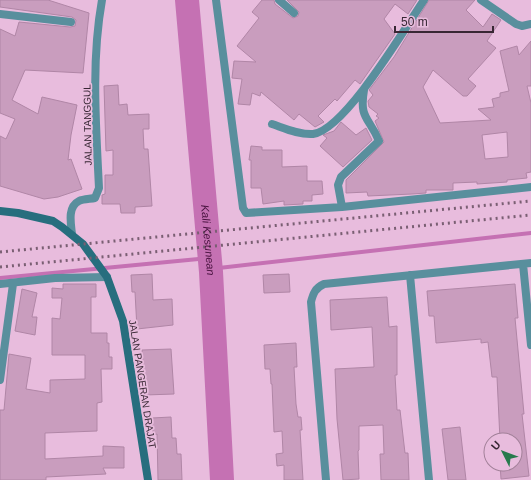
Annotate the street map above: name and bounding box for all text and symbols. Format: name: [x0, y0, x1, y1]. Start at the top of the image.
scale bar: [395, 8, 493, 34]
text: 50 m: [401, 15, 428, 29]
street label: JALAN TANGGUL: [81, 84, 94, 166]
water label: Kali Kesunean: [199, 204, 217, 276]
street label: JALAN PANGERAN DRAJAT: [127, 319, 158, 449]
north arrow: [483, 432, 523, 472]
text: U: [488, 438, 503, 452]

